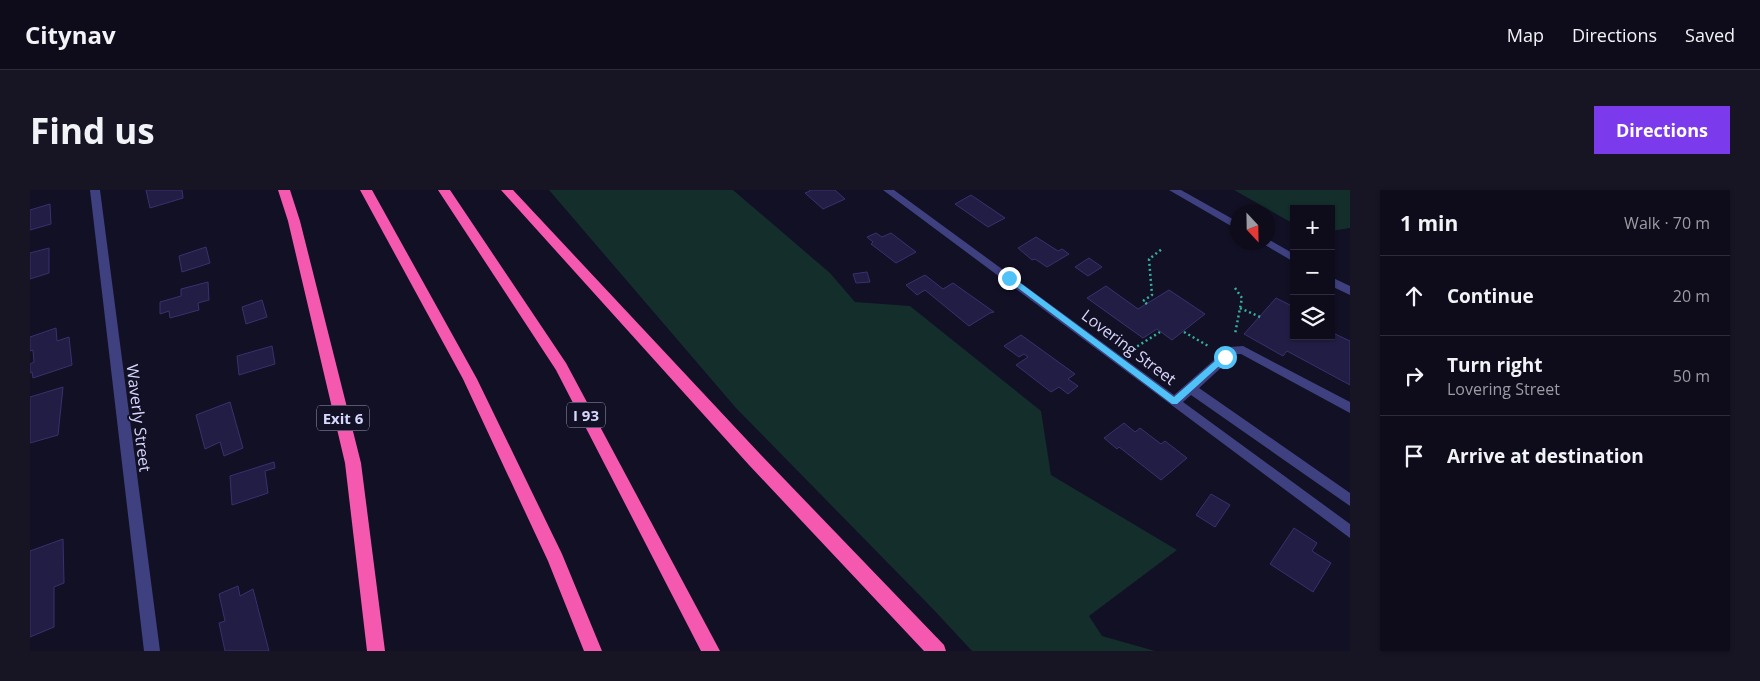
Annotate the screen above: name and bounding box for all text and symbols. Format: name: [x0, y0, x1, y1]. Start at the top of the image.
text: Citynav: [25, 18, 116, 51]
text: Map: [1507, 23, 1544, 47]
text: Directions: [1572, 23, 1657, 47]
text: Saved: [1685, 23, 1735, 47]
button: Directions: [1594, 106, 1730, 154]
text: Find us: [30, 107, 155, 154]
north arrow: [1230, 205, 1275, 250]
map controls: [1290, 205, 1335, 340]
button: +: [1290, 205, 1335, 250]
text: 1 min: [1400, 209, 1458, 237]
text: Walk · 70 m: [1624, 212, 1710, 234]
button: −: [1290, 250, 1335, 295]
route end: [998, 267, 1021, 290]
icon: ahead: [1400, 282, 1428, 310]
text: Continue: [1447, 283, 1534, 309]
text: 20 m: [1673, 285, 1710, 307]
button: layers: [1290, 295, 1335, 340]
street label: Lovering Street: [1077, 304, 1181, 390]
route start: [1214, 346, 1237, 369]
text: Turn right: [1447, 352, 1542, 378]
icon: right: [1400, 362, 1428, 390]
street label: Waverly Street: [121, 363, 157, 473]
text: 50 m: [1673, 365, 1710, 387]
text: Lovering Street: [1447, 378, 1560, 400]
road number: I 93: [567, 402, 605, 428]
road number: Exit 6: [317, 406, 369, 430]
icon: arrive: [1400, 442, 1428, 470]
text: Arrive at destination: [1447, 443, 1644, 469]

